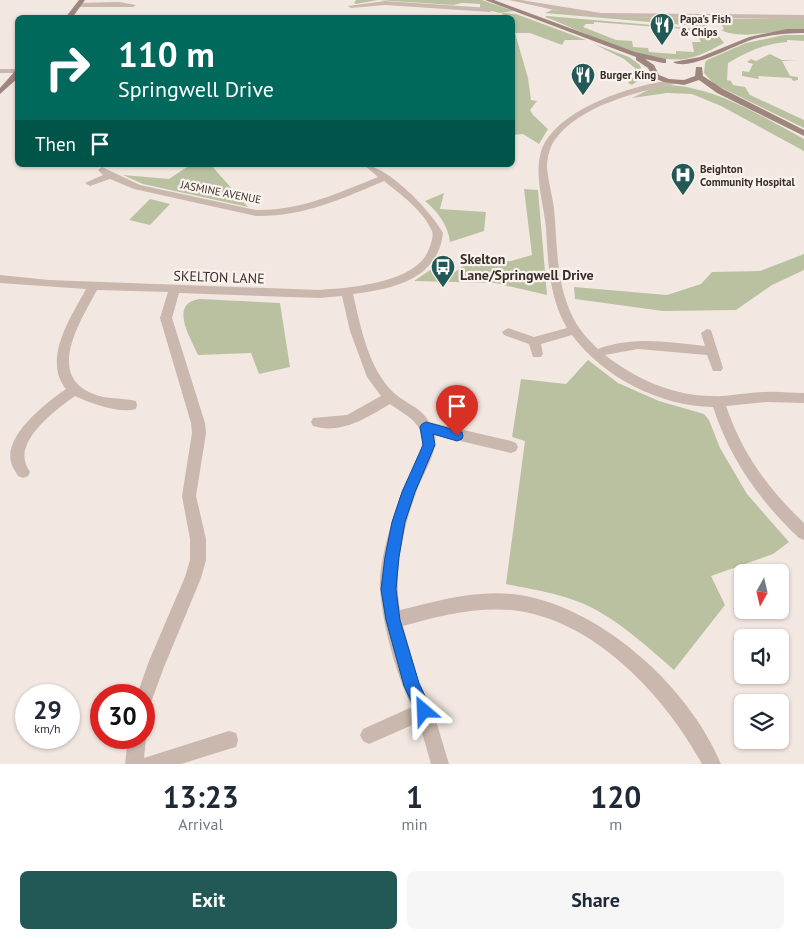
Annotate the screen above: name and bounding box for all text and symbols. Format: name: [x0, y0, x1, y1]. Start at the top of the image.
restaurant icon: Papa's Fish & Chips: [649, 12, 675, 46]
place label: Papa's Fish & Chips: [680, 12, 731, 39]
text: 110 m: [118, 31, 215, 77]
icon: right: [35, 35, 100, 100]
restaurant icon: Burger King: [570, 62, 596, 96]
place label: Burger King: [600, 68, 656, 82]
text: Springwell Drive: [118, 75, 274, 103]
icon: arrive: [86, 130, 114, 158]
text: Then: [35, 132, 76, 156]
hospital icon: Beighton Community Hospital: [670, 162, 696, 196]
place label: Beighton Community Hospital: [700, 162, 795, 189]
street label: JASMINE AVENUE: [179, 177, 263, 207]
place label: Skelton Lane/Springwell Drive: [460, 250, 594, 284]
bus stop icon: Skelton Lane/Springwell Drive: [430, 254, 456, 288]
street label: SKELTON LANE: [173, 266, 265, 288]
pin: [436, 385, 478, 436]
icon: arrive: [443, 392, 471, 420]
north arrow: [734, 564, 789, 619]
map controls: [734, 564, 789, 749]
button: sound: [734, 629, 789, 684]
speed limit sign: 30: [90, 684, 155, 749]
position arrow: [397, 684, 449, 736]
text: 29: [33, 694, 62, 726]
button: layers: [734, 694, 789, 749]
text: km/h: [34, 721, 61, 736]
text: 13:23: [163, 777, 239, 816]
text: 1: [406, 777, 423, 816]
text: 120: [590, 777, 641, 816]
text: Arrival: [178, 814, 223, 834]
text: min: [402, 814, 428, 834]
text: m: [609, 814, 622, 834]
button: Exit: [20, 871, 397, 929]
button: Share: [407, 871, 784, 929]

